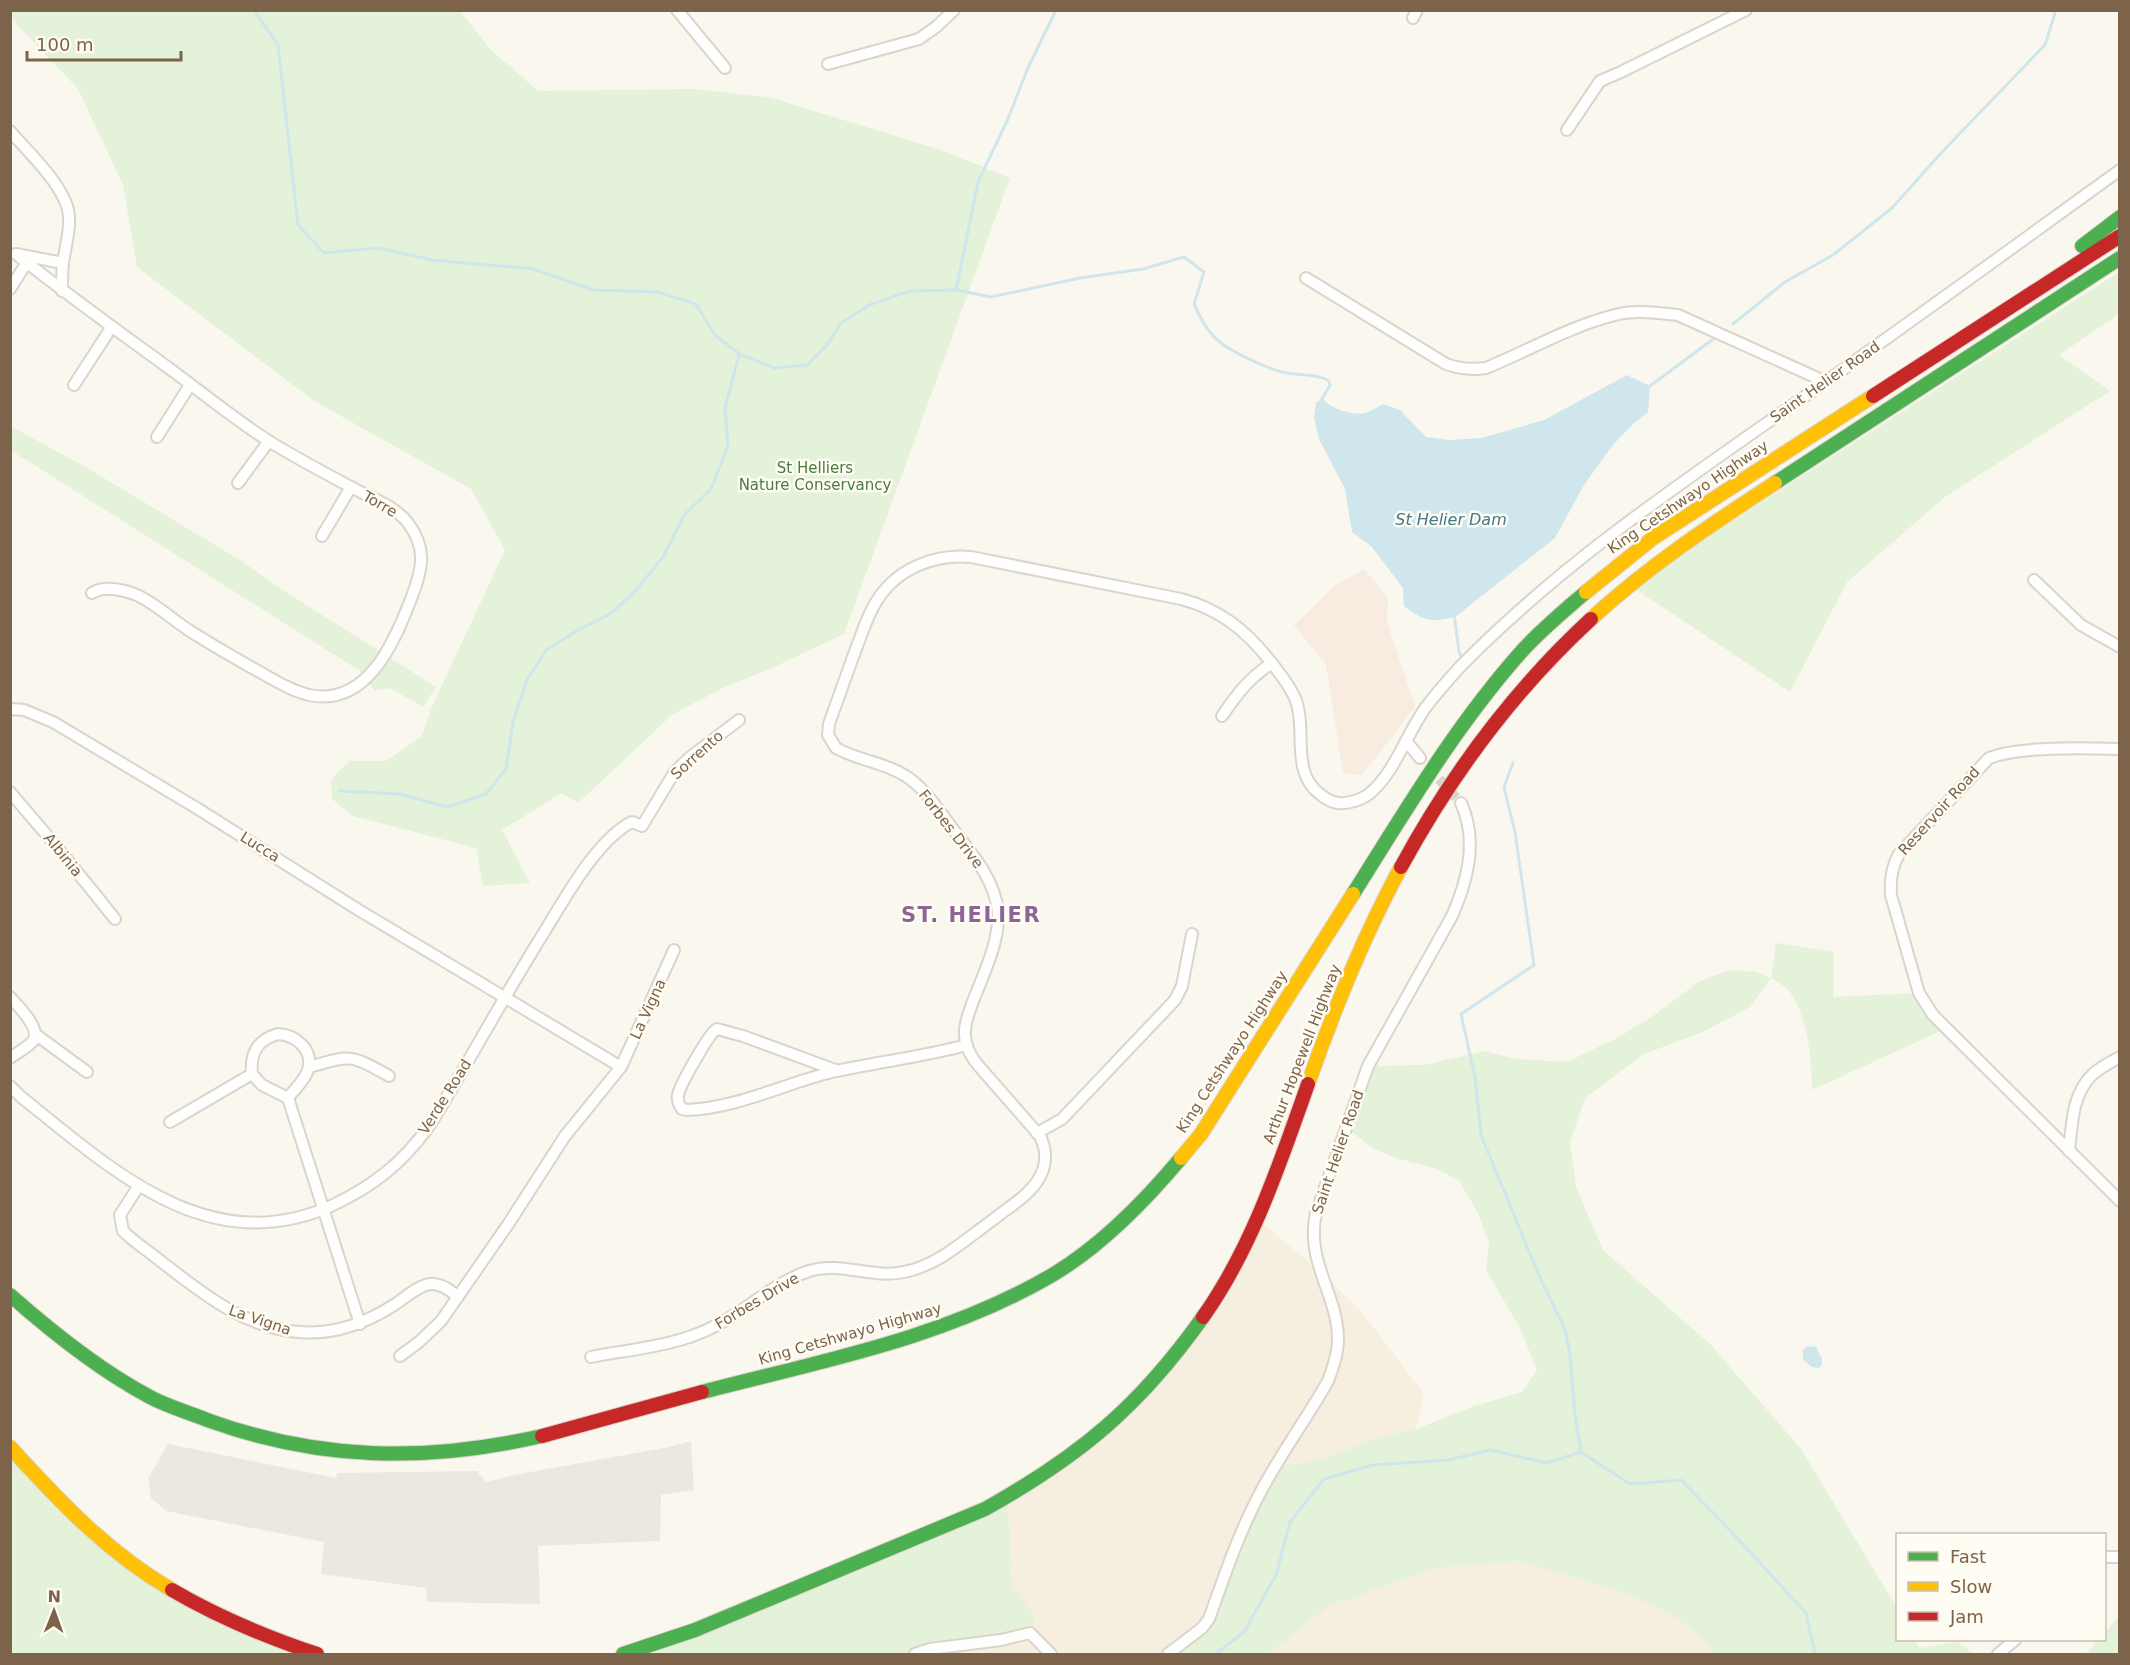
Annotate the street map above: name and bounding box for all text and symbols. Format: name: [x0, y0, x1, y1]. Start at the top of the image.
scale bar: [27, 24, 182, 62]
text: 100 m: [36, 34, 94, 55]
street label: Saint Helier Road: [1767, 337, 1883, 427]
street label: King Cetshwayo Highway: [1604, 436, 1772, 558]
park label: St Helliers Nature Conservancy: [739, 459, 891, 494]
street label: Torre: [359, 487, 400, 521]
water label: St Helier Dam: [1395, 510, 1507, 529]
street label: Sorrento: [667, 727, 727, 783]
street label: Reservoir Road: [1895, 763, 1983, 859]
street label: Forbes Drive: [915, 786, 987, 872]
street label: Lucca: [237, 828, 283, 866]
street label: Albinia: [40, 830, 86, 880]
district label: ST. HELIER: [901, 903, 1041, 927]
street label: Arthur Hopewell Highway: [1259, 962, 1345, 1146]
street label: King Cetshwayo Highway: [1173, 967, 1291, 1136]
street label: La Vigna: [626, 976, 670, 1042]
street label: Verde Road: [415, 1056, 475, 1138]
street label: Saint Helier Road: [1308, 1088, 1368, 1216]
street label: Forbes Drive: [712, 1269, 802, 1333]
street label: King Cetshwayo Highway: [756, 1299, 944, 1369]
street label: La Vigna: [227, 1301, 293, 1339]
legend: [1896, 1533, 2106, 1641]
text: Fast: [1950, 1546, 1986, 1567]
text: Slow: [1950, 1576, 1992, 1597]
north arrow: [24, 1581, 84, 1641]
text: N: [47, 1587, 61, 1606]
text: Jam: [1949, 1606, 1984, 1627]

